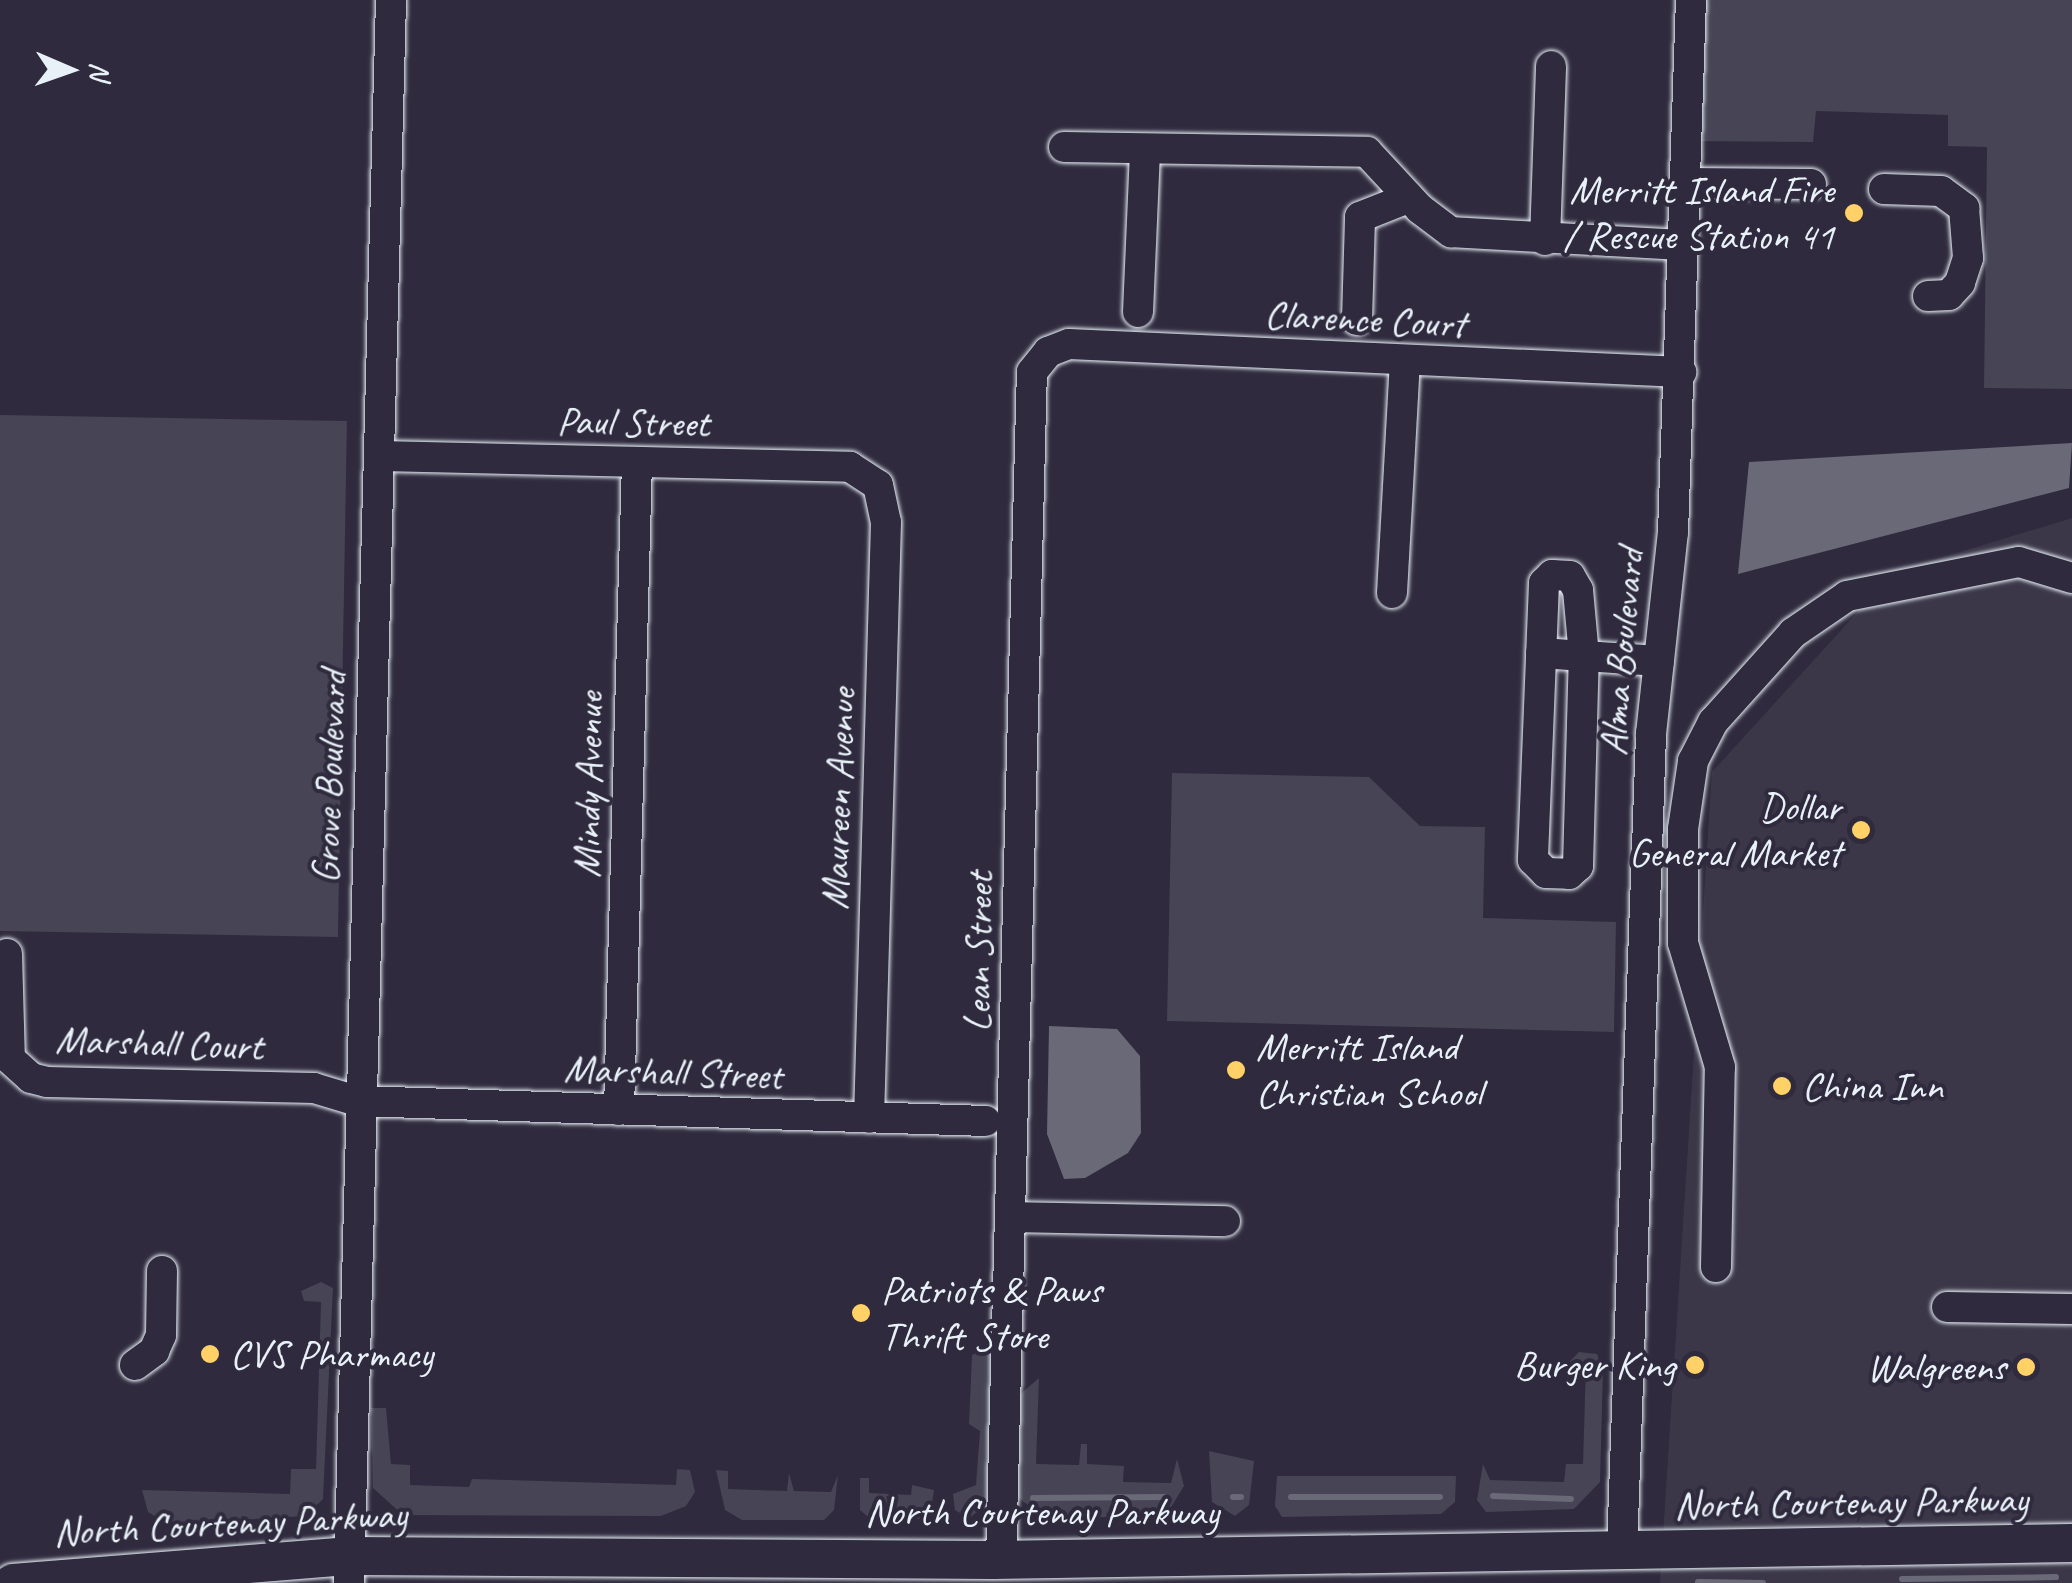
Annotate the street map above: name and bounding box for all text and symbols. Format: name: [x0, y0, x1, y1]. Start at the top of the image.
north arrow: [20, 20, 120, 120]
text: N: [83, 62, 118, 80]
place label: Merritt Island Fire / Rescue Station 41: [1562, 166, 1834, 260]
marker: Merritt Island Fire / Rescue Station 41: [1843, 202, 1865, 224]
street label: Clarence Court: [1263, 290, 1467, 348]
street label: Paul Street: [556, 397, 710, 447]
street label: Alma Boulevard: [1588, 546, 1654, 758]
street label: Grove Boulevard: [301, 669, 357, 885]
street label: Maureen Avenue: [810, 688, 866, 910]
street label: Mindy Avenue: [562, 692, 614, 878]
place label: Dollar General Market: [1629, 783, 1841, 877]
marker: Dollar General Market: [1850, 819, 1872, 841]
street label: Lean Street: [953, 871, 1003, 1033]
street label: Marshall Court: [55, 1015, 263, 1071]
place label: Merritt Island Christian School: [1256, 1023, 1480, 1117]
street label: Marshall Street: [563, 1044, 783, 1100]
marker: Merritt Island Christian School: [1225, 1059, 1247, 1081]
place label: China Inn: [1802, 1062, 1942, 1110]
marker: China Inn: [1771, 1075, 1793, 1097]
place label: Patriots & Paws Thrift Store: [881, 1266, 1102, 1360]
marker: Patriots & Paws Thrift Store: [850, 1302, 872, 1324]
place label: CVS Pharmacy: [230, 1330, 433, 1378]
place label: Burger King: [1514, 1341, 1675, 1389]
marker: CVS Pharmacy: [199, 1343, 221, 1365]
place label: Walgreens: [1867, 1343, 2006, 1391]
marker: Burger King: [1684, 1354, 1706, 1376]
marker: Walgreens: [2015, 1356, 2037, 1378]
street label: North Courtenay Parkway: [1674, 1475, 2028, 1529]
street label: North Courtenay Parkway: [865, 1488, 1219, 1536]
street label: North Courtenay Parkway: [52, 1490, 408, 1556]

